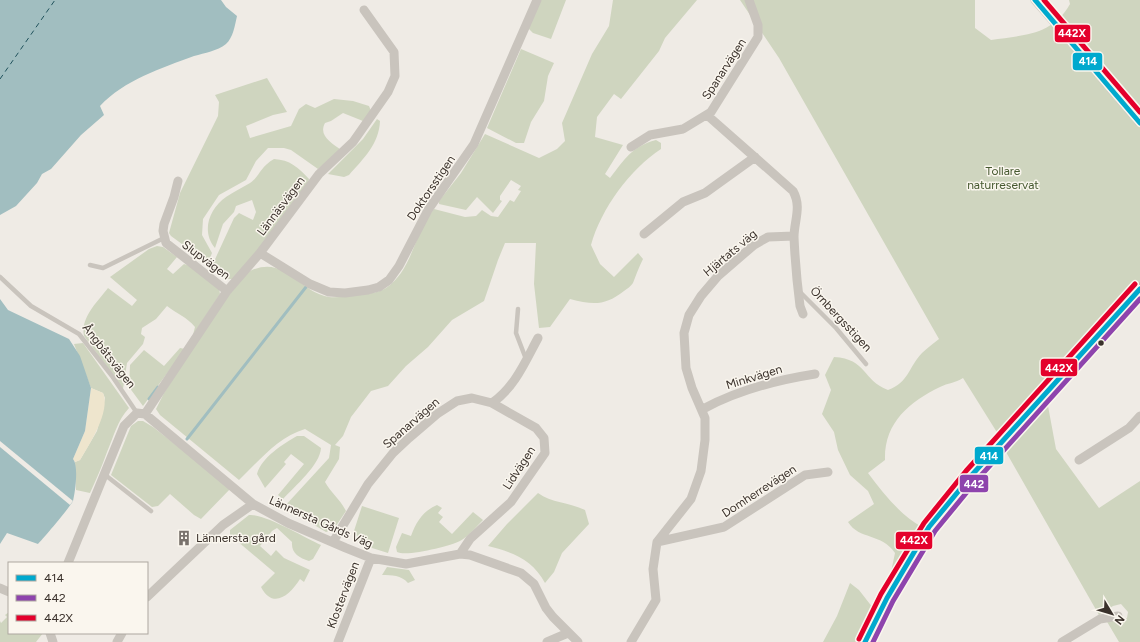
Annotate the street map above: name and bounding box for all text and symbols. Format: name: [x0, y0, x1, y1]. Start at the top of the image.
line badge: 442X: [1054, 24, 1091, 43]
text: 442X: [1058, 27, 1086, 40]
street label: Spanarvägen: [699, 36, 749, 102]
line badge: 414: [1072, 52, 1103, 71]
text: 414: [1079, 55, 1097, 68]
street label: Doktorsstigen: [404, 153, 458, 223]
park label: Tollare naturreservat: [967, 164, 1039, 192]
street label: Lännäsvägen: [254, 174, 308, 238]
street label: Hjärtats väg: [700, 227, 760, 279]
street label: Slupvägen: [179, 237, 233, 283]
street label: Örnbergsstigen: [807, 284, 875, 355]
street label: Ångbåtsvägen: [80, 321, 139, 391]
unlabelled marker: [1096, 338, 1106, 348]
line badge: 442X: [1040, 358, 1078, 377]
street label: Minkvägen: [724, 362, 784, 392]
text: 442X: [1045, 362, 1073, 375]
street label: Spanarvägen: [380, 395, 442, 451]
street label: Lidvägen: [500, 444, 538, 492]
line badge: 414: [974, 446, 1004, 465]
text: 414: [980, 450, 998, 463]
street label: Domherrevägen: [719, 462, 799, 520]
line badge: 442: [959, 474, 989, 493]
text: 442: [964, 478, 984, 491]
street label: Lännersta Gårds Väg: [267, 493, 375, 551]
building icon: Lännersta gård: [175, 529, 193, 547]
place label: Lännersta gård: [196, 531, 276, 545]
line badge: 442X: [895, 531, 933, 550]
text: 442X: [900, 534, 928, 547]
street label: Klostervägen: [324, 559, 362, 630]
legend: [8, 562, 148, 634]
text: 414: [44, 571, 64, 585]
text: 442: [44, 591, 66, 605]
north arrow: [1092, 594, 1132, 634]
text: 442X: [44, 611, 74, 625]
text: N: [1112, 612, 1127, 627]

